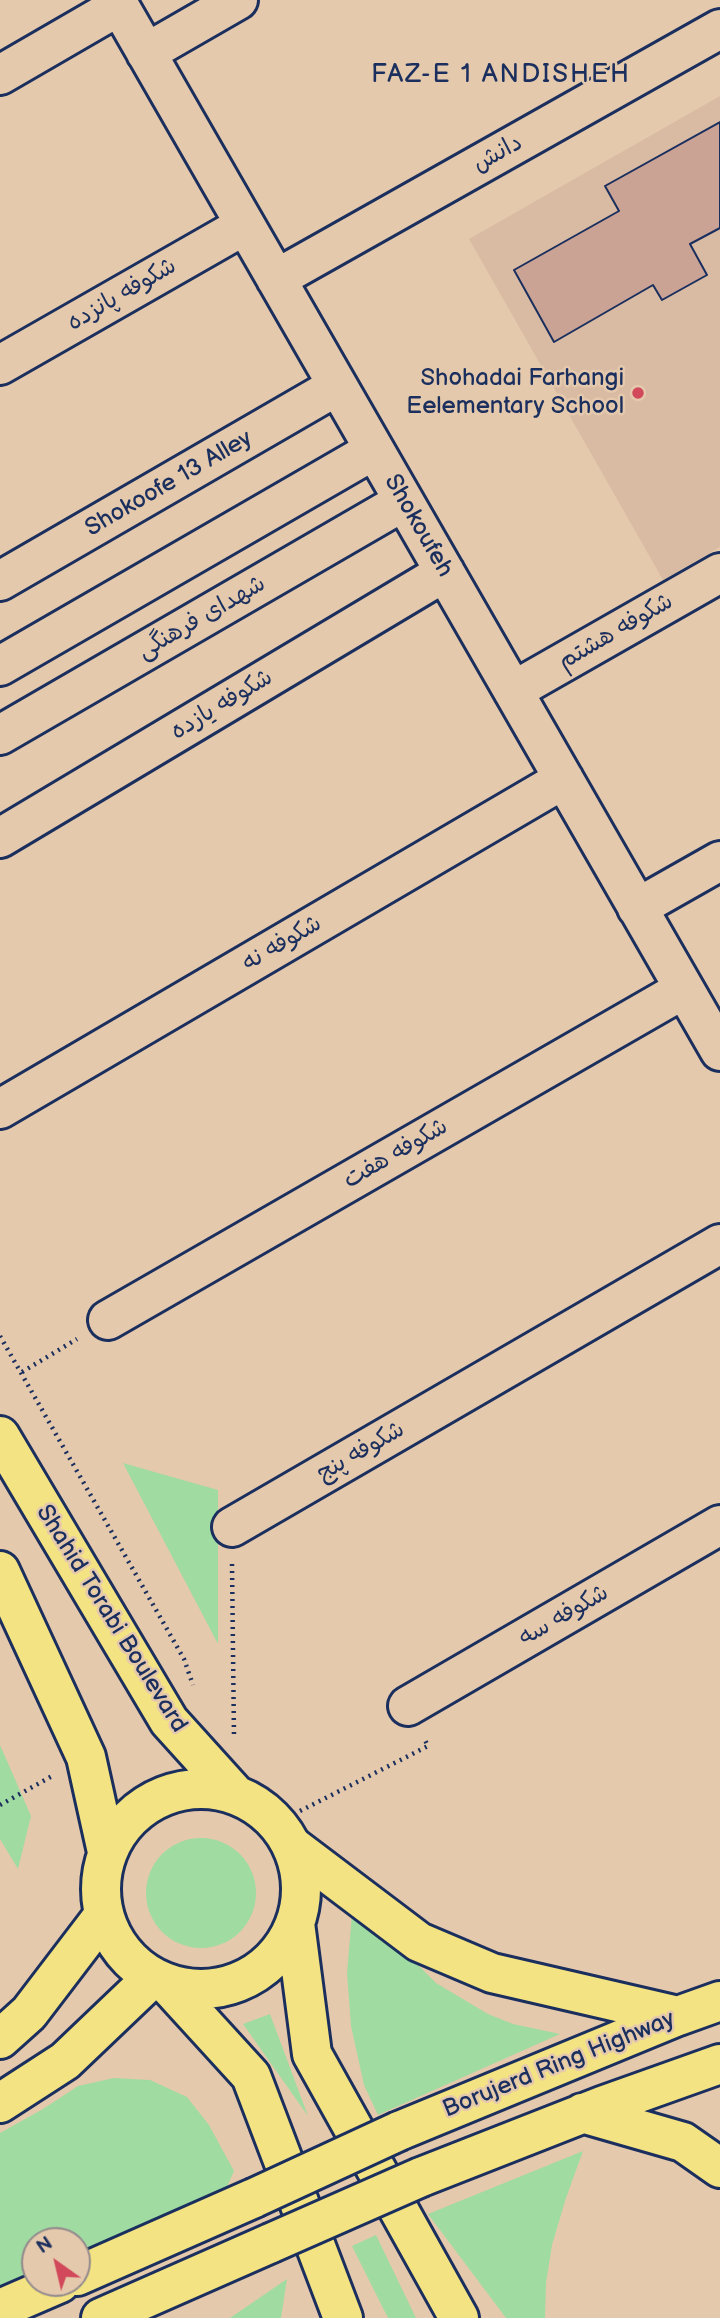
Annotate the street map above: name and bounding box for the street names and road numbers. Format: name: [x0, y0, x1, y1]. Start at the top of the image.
street label: دانش: [468, 129, 528, 179]
street label: شکوفه پانزده: [62, 252, 182, 338]
street label: Shokoofe 13 Alley: [81, 425, 257, 543]
street label: Shokoufeh: [377, 470, 459, 582]
street label: شهدای فرهنگی: [133, 570, 271, 666]
street label: شکوفه هشتم: [553, 588, 679, 676]
street label: شکوفه یازده: [166, 663, 278, 747]
street label: شکوفه نه: [237, 910, 327, 978]
street label: شکوفه هفت: [339, 1113, 453, 1195]
street label: شکوفه پنج: [312, 1415, 410, 1489]
street label: Shahid Torabi Boulevard: [29, 1500, 193, 1738]
street label: شکوفه سه: [514, 1579, 614, 1653]
street label: Borujerd Ring Highway: [439, 2005, 679, 2125]

